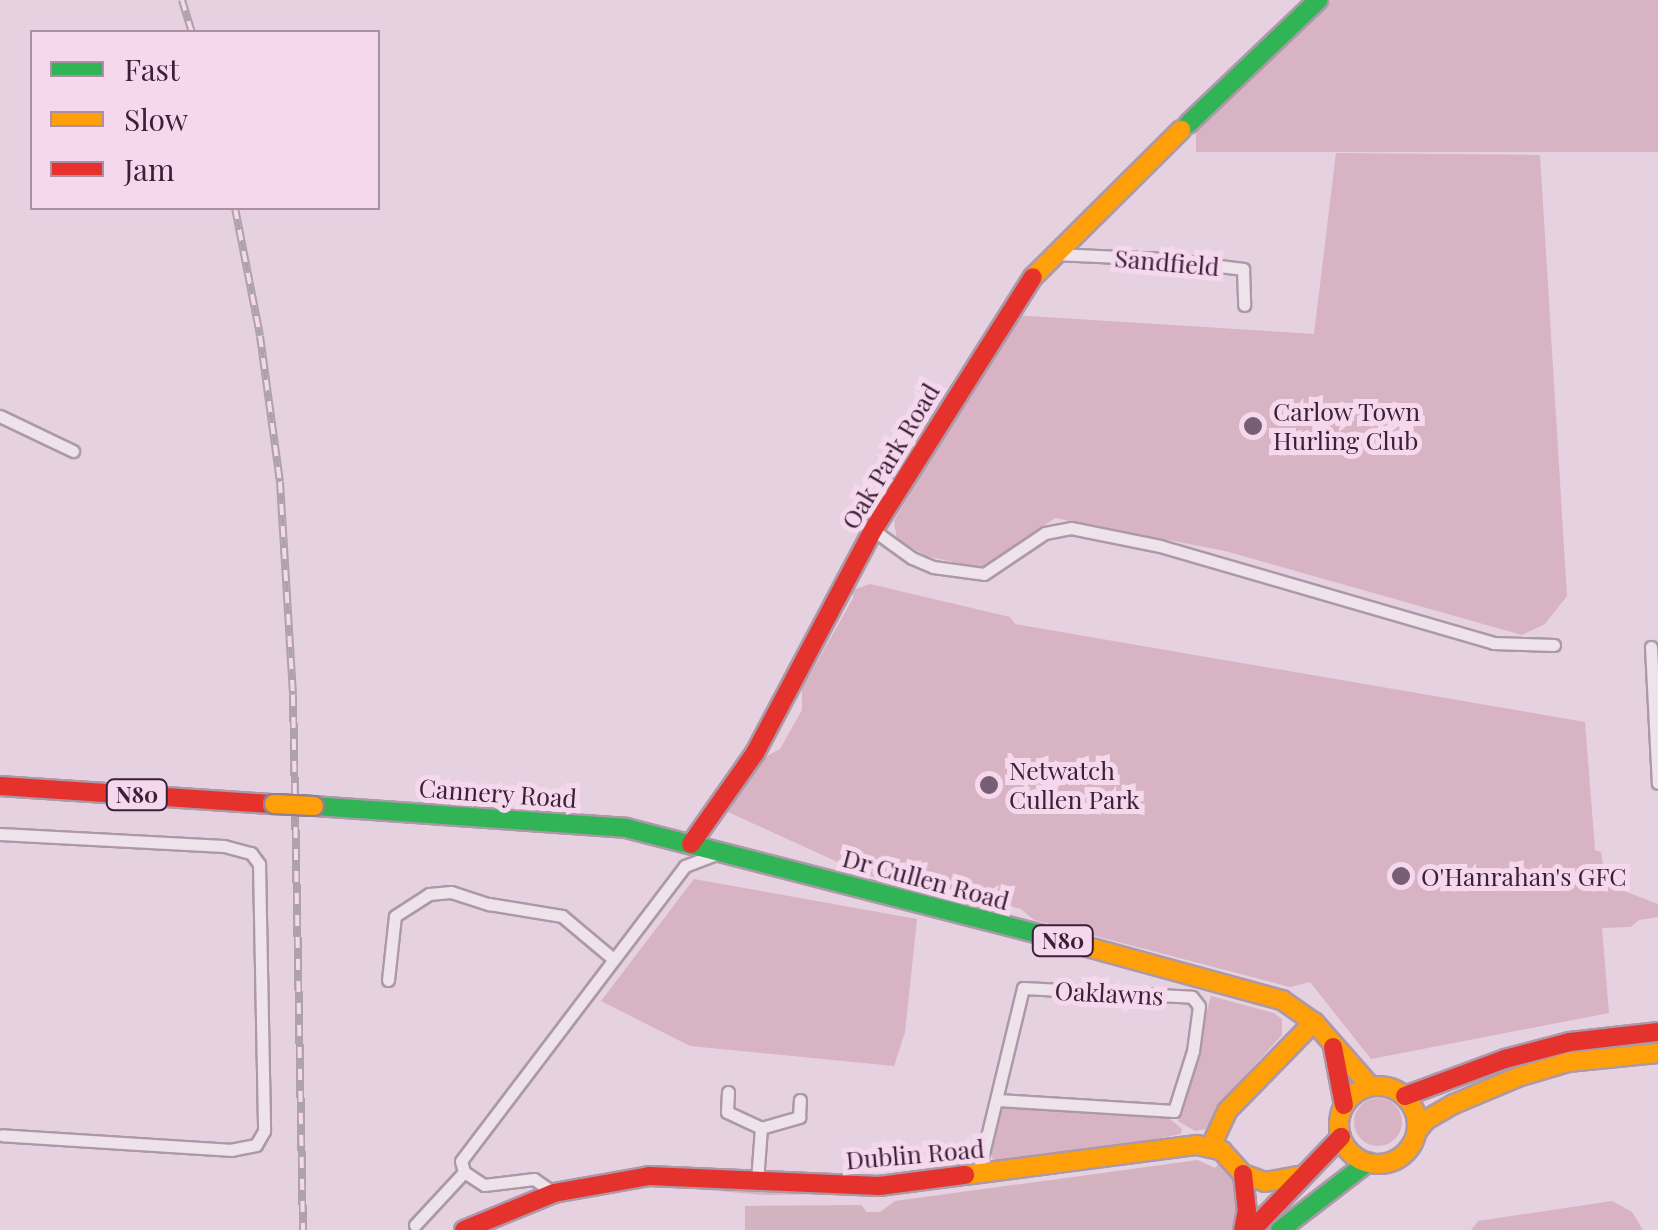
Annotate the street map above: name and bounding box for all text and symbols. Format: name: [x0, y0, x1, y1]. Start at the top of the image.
legend: [30, 30, 380, 210]
text: Fast: [124, 49, 180, 89]
text: Slow: [124, 99, 188, 139]
text: Jam: [124, 149, 175, 189]
street label: Sandfield: [1113, 242, 1221, 282]
street label: Oak Park Road: [835, 377, 945, 535]
place label: Carlow Town Hurling Club: [1273, 397, 1421, 456]
marker: Carlow Town Hurling Club: [1242, 415, 1264, 437]
place label: Netwatch Cullen Park: [1009, 756, 1140, 815]
street label: Cannery Road: [418, 772, 578, 814]
marker: Netwatch Cullen Park: [978, 774, 1000, 796]
road number: N80: [104, 778, 170, 812]
street label: Dr Cullen Road: [839, 842, 1013, 916]
place label: O'Hanrahan's GFC: [1421, 861, 1626, 891]
marker: O'Hanrahan's GFC: [1390, 865, 1412, 887]
road number: N80: [1030, 924, 1096, 958]
street label: Oaklawns: [1054, 975, 1164, 1011]
street label: Dublin Road: [844, 1133, 986, 1175]

